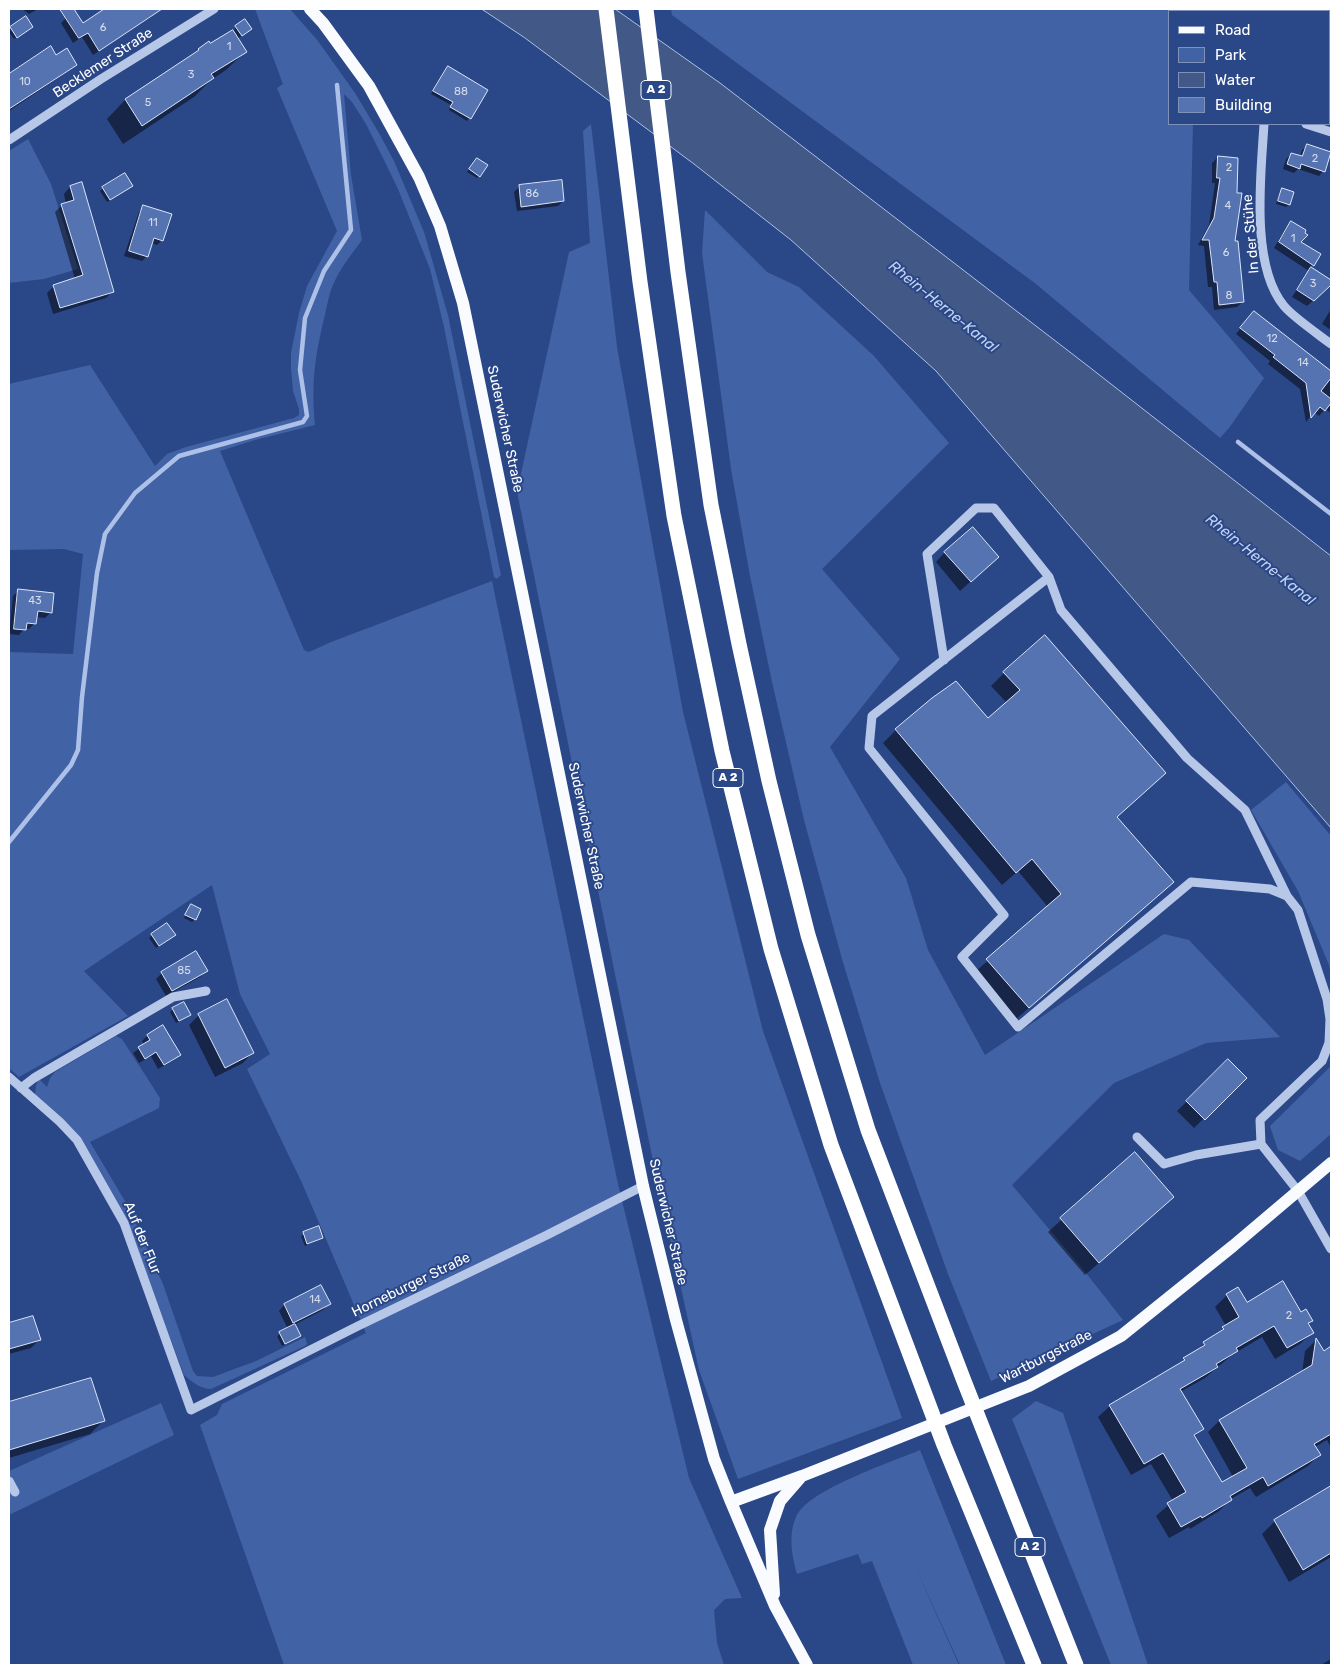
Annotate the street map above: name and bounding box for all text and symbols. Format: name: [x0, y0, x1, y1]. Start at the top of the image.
legend: [1168, 10, 1330, 125]
house number: 6: [100, 21, 106, 35]
text: Road: [1215, 21, 1251, 39]
street label: Becklemer Straße: [50, 24, 156, 102]
house number: 1: [227, 40, 231, 54]
text: Park: [1215, 46, 1246, 64]
house number: 3: [188, 68, 194, 82]
text: Water: [1215, 71, 1255, 89]
house number: 10: [19, 75, 31, 89]
road number: A 2: [641, 80, 671, 100]
house number: 88: [454, 85, 468, 99]
house number: 5: [145, 96, 151, 110]
text: Building: [1215, 96, 1272, 114]
house number: 2: [1312, 152, 1318, 166]
house number: 2: [1226, 161, 1232, 175]
house number: 86: [525, 187, 539, 201]
street label: In der Stühe: [1239, 194, 1263, 274]
house number: 4: [1225, 199, 1231, 213]
house number: 11: [148, 216, 158, 230]
house number: 1: [1291, 232, 1295, 246]
house number: 6: [1223, 246, 1229, 260]
water label: Rhein-Herne-Kanal: [885, 257, 1001, 357]
house number: 3: [1310, 277, 1316, 291]
house number: 8: [1226, 289, 1232, 303]
house number: 12: [1266, 332, 1278, 346]
house number: 14: [1297, 356, 1309, 370]
street label: Suderwicher Straße: [483, 364, 527, 494]
water label: Rhein-Herne-Kanal: [1202, 510, 1318, 610]
house number: 43: [28, 594, 42, 608]
street label: Suderwicher Straße: [564, 761, 608, 891]
road number: A 2: [713, 768, 743, 788]
house number: 85: [177, 964, 191, 978]
street label: Suderwicher Straße: [645, 1157, 691, 1287]
street label: Auf der Flur: [120, 1199, 164, 1277]
street label: Horneburger Straße: [349, 1249, 473, 1321]
house number: 14: [309, 1293, 321, 1307]
house number: 2: [1286, 1309, 1292, 1323]
street label: Wartburgstraße: [997, 1327, 1095, 1387]
road number: A 2: [1015, 1538, 1045, 1556]

